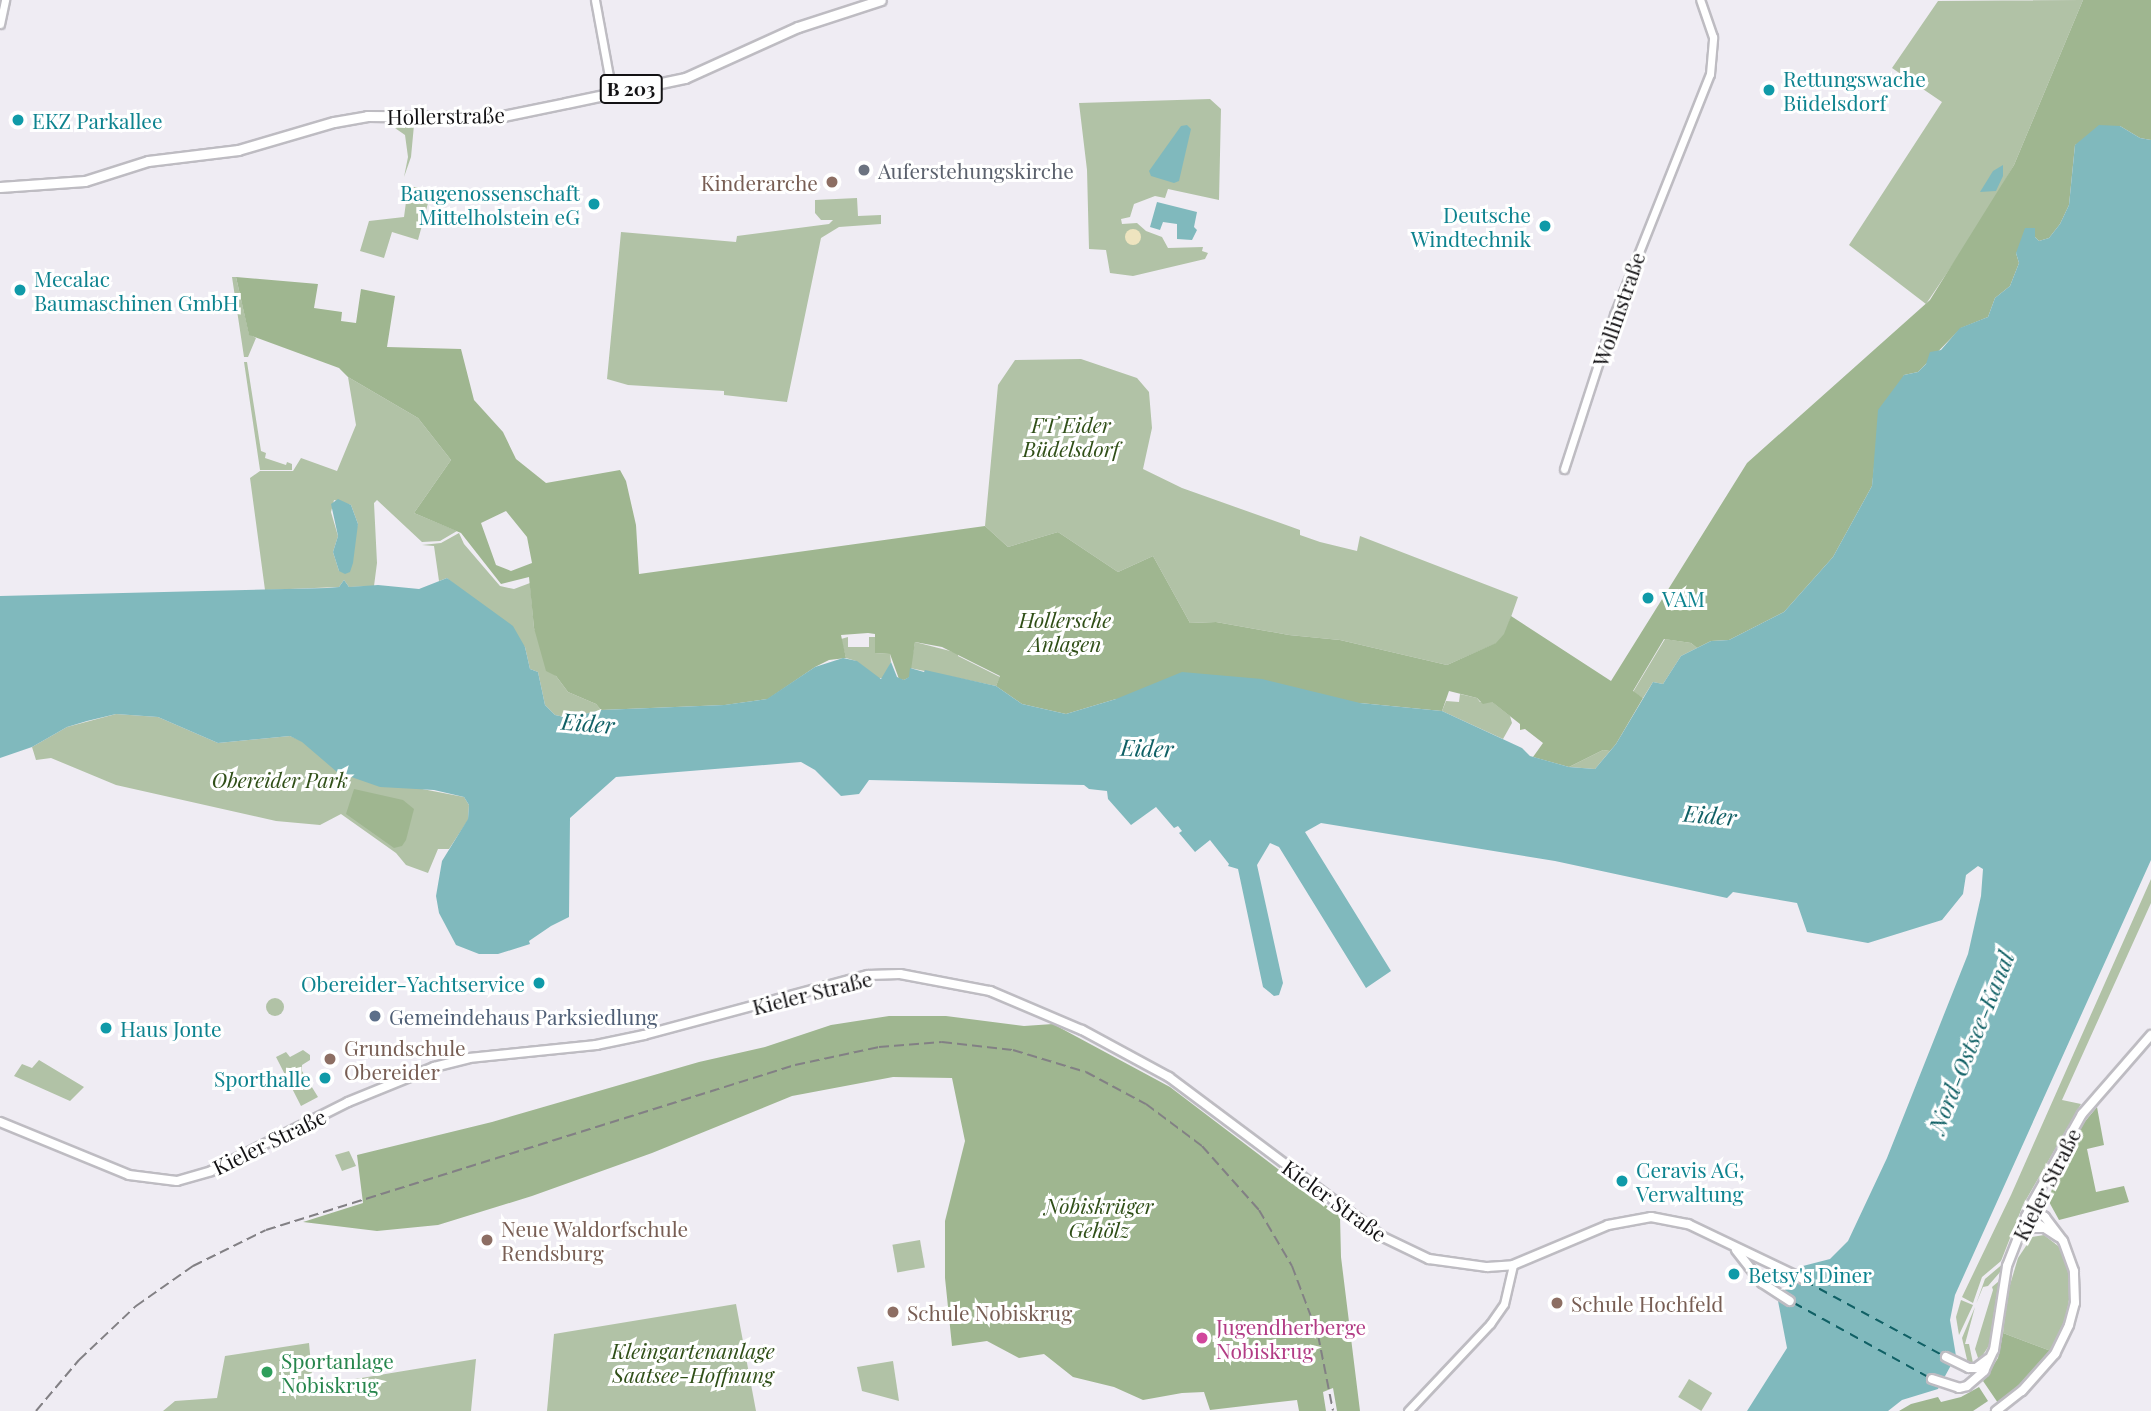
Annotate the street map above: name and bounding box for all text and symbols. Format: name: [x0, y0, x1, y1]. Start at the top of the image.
place label: Rettungswache Büdelsdorf: [1783, 65, 1926, 115]
road number: B 203: [600, 74, 662, 104]
marker: Rettungswache Büdelsdorf: [1761, 82, 1777, 98]
street label: Hollerstraße: [387, 101, 505, 129]
place label: EKZ Parkallee: [32, 107, 163, 133]
marker: EKZ Parkallee: [10, 112, 26, 128]
place label: Auferstehungskirche: [878, 157, 1074, 183]
marker: Auferstehungskirche: [856, 162, 872, 178]
place label: Kinderarche: [701, 169, 818, 195]
marker: Kinderarche: [824, 174, 840, 190]
place label: Baugenossenschaft Mittelholstein eG: [400, 179, 580, 229]
marker: Baugenossenschaft Mittelholstein eG: [586, 196, 602, 212]
place label: Deutsche Windtechnik: [1411, 201, 1531, 251]
marker: Deutsche Windtechnik: [1537, 218, 1553, 234]
street label: Wollinstraße: [1587, 249, 1649, 369]
place label: Mecalac Baumaschinen GmbH: [34, 265, 239, 315]
marker: Mecalac Baumaschinen GmbH: [12, 282, 28, 298]
park label: FT Eider Büdelsdorf: [1023, 411, 1119, 461]
place label: VAM: [1662, 585, 1705, 611]
marker: VAM: [1640, 590, 1656, 606]
park label: Hollersche Anlagen: [1019, 606, 1111, 656]
water label: Eider: [560, 707, 616, 739]
water label: Eider: [1120, 733, 1174, 763]
park label: Obereider Park: [212, 766, 348, 792]
water label: Eider: [1682, 799, 1738, 831]
water label: Nord-Ostsee-Kanal: [1922, 947, 2020, 1137]
street label: Kieler Straße: [749, 965, 875, 1019]
place label: Obereider-Yachtservice: [301, 970, 525, 996]
marker: Obereider-Yachtservice: [531, 975, 547, 991]
place label: Gemeindehaus Parksiedlung: [389, 1003, 658, 1029]
marker: Gemeindehaus Parksiedlung: [367, 1008, 383, 1024]
place label: Haus Jonte: [120, 1015, 222, 1041]
marker: Haus Jonte: [98, 1020, 114, 1036]
place label: Grundschule Obereider: [344, 1034, 466, 1084]
marker: Grundschule Obereider: [322, 1051, 338, 1067]
place label: Sporthalle: [214, 1065, 311, 1091]
marker: Sporthalle: [317, 1070, 333, 1086]
street label: Kieler Straße: [208, 1103, 330, 1179]
street label: Kieler Straße: [2007, 1123, 2085, 1245]
street label: Kieler Straße: [1278, 1154, 1392, 1246]
place label: Ceravis AG, Verwaltung: [1636, 1156, 1745, 1206]
marker: Ceravis AG, Verwaltung: [1614, 1173, 1630, 1189]
park label: Nobiskrüger Gehölz: [1044, 1192, 1154, 1242]
place label: Neue Waldorfschule Rendsburg: [501, 1215, 689, 1265]
marker: Neue Waldorfschule Rendsburg: [479, 1232, 495, 1248]
place label: Betsy's Diner: [1748, 1261, 1872, 1287]
marker: Betsy's Diner: [1726, 1266, 1742, 1282]
place label: Schule Hochfeld: [1571, 1290, 1724, 1316]
marker: Schule Hochfeld: [1549, 1295, 1565, 1311]
place label: Schule Nobiskrug: [907, 1299, 1072, 1325]
marker: Schule Nobiskrug: [885, 1304, 901, 1320]
place label: Jugendherberge Nobiskrug: [1216, 1313, 1366, 1363]
marker: Jugendherberge Nobiskrug: [1194, 1330, 1210, 1346]
park label: Kleingartenanlage Saatsee-Hoffnung: [611, 1337, 775, 1387]
place label: Sportanlage Nobiskrug: [281, 1347, 394, 1397]
marker: Sportanlage Nobiskrug: [259, 1364, 275, 1380]

